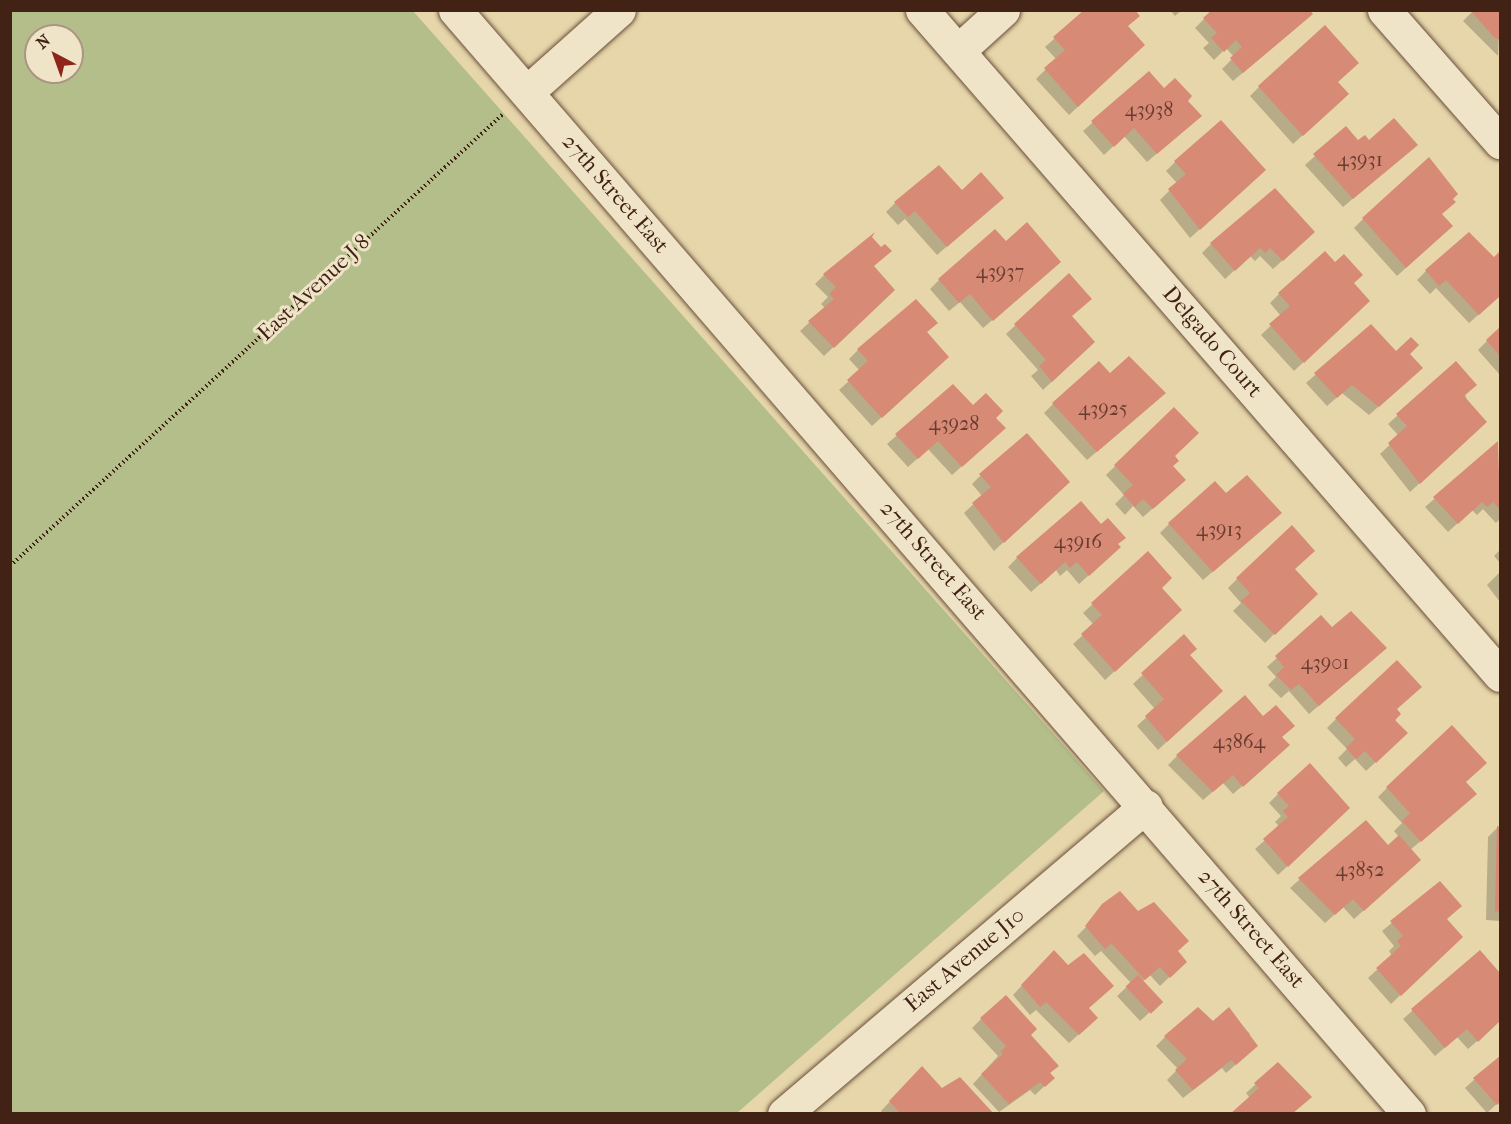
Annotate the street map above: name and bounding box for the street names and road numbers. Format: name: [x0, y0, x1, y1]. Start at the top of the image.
street label: 27th Street East: [556, 129, 674, 259]
street label: East Avenue J 8: [252, 229, 376, 347]
street label: Delgado Court: [1156, 281, 1268, 403]
street label: 27th Street East: [874, 496, 992, 626]
street label: 27th Street East: [1192, 864, 1310, 994]
street label: East Avenue J10: [900, 902, 1030, 1018]

